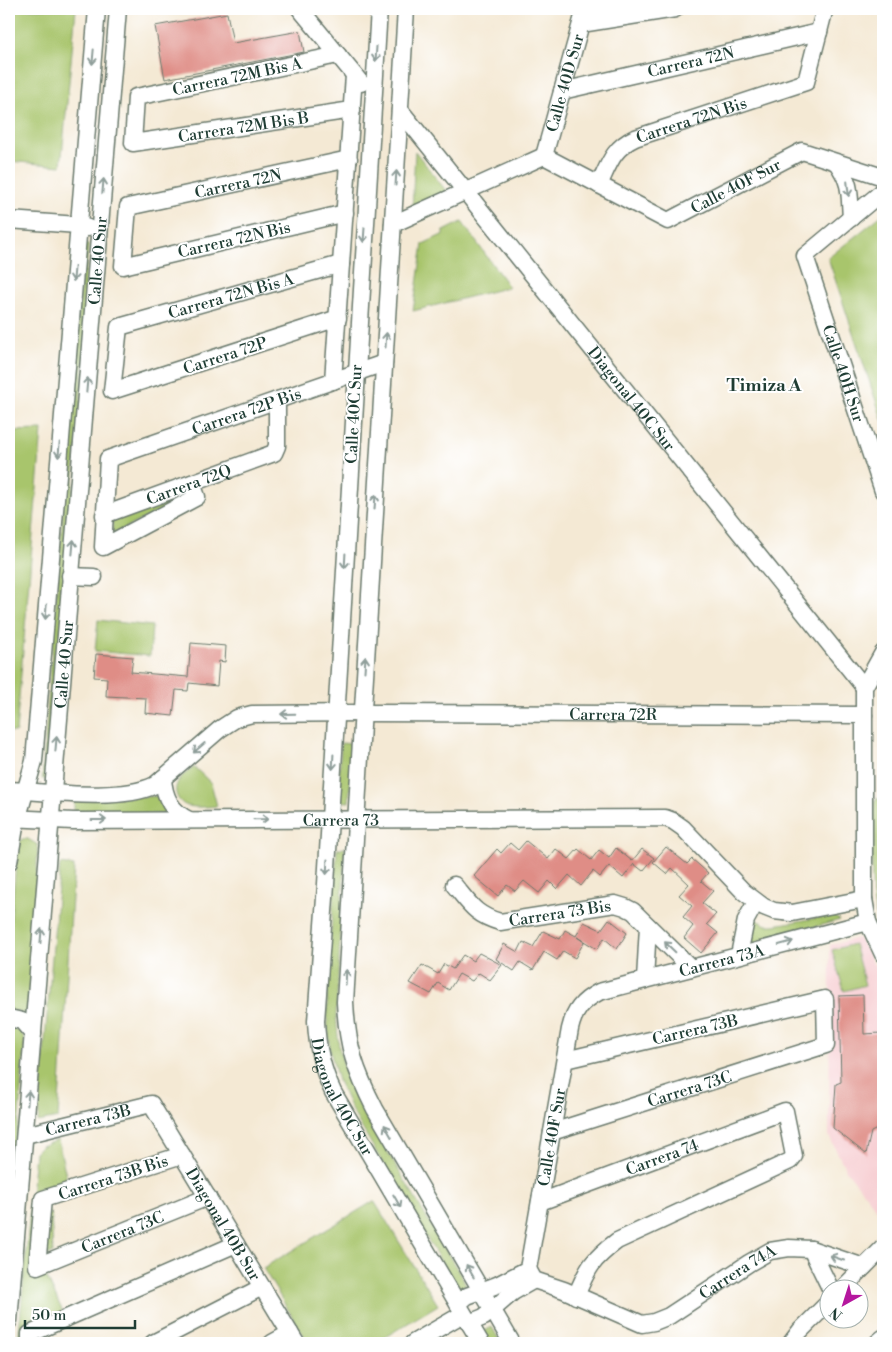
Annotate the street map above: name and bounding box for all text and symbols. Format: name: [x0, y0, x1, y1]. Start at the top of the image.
street label: Calle 40D Sur: [542, 32, 589, 134]
street label: Carrera 72N: [646, 43, 736, 82]
one-way arrow: [371, 45, 380, 61]
one-way arrow: [88, 49, 97, 65]
street label: Carrera 72M Bis A: [171, 53, 305, 100]
street label: Carrera 72N Bis: [634, 93, 749, 148]
street label: Carrera 72M Bis B: [177, 108, 310, 147]
street label: Calle 40F Sur: [687, 155, 784, 219]
street label: Carrera 72N: [193, 165, 284, 203]
one-way arrow: [391, 170, 400, 186]
one-way arrow: [99, 178, 108, 194]
one-way arrow: [844, 181, 853, 197]
street label: Calle 40 Sur: [84, 216, 112, 306]
street label: Carrera 72N Bis: [176, 217, 293, 263]
one-way arrow: [360, 226, 369, 242]
one-way arrow: [69, 265, 79, 281]
street label: Carrera 72N Bis A: [166, 269, 297, 324]
street label: Calle 40H Sur: [817, 322, 868, 425]
one-way arrow: [381, 332, 390, 348]
street label: Carrera 72P: [181, 333, 270, 379]
street label: Diagonal 40C Sur: [583, 343, 679, 455]
street label: Calle 40C Sur: [341, 364, 367, 464]
district label: Timiza A: [727, 374, 803, 397]
one-way arrow: [82, 377, 91, 393]
street label: Carrera 72P Bis: [189, 384, 304, 440]
one-way arrow: [55, 442, 64, 458]
street label: Carrera 72Q: [144, 460, 234, 510]
one-way arrow: [371, 494, 380, 510]
one-way arrow: [68, 539, 78, 555]
one-way arrow: [340, 553, 349, 569]
one-way arrow: [41, 604, 51, 620]
street label: Calle 40 Sur: [51, 619, 78, 709]
one-way arrow: [361, 657, 370, 673]
street label: Carrera 72R: [569, 705, 658, 725]
one-way arrow: [280, 709, 296, 719]
one-way arrow: [51, 736, 61, 752]
one-way arrow: [193, 742, 206, 753]
one-way arrow: [329, 754, 338, 770]
street label: Carrera 73: [303, 810, 379, 831]
one-way arrow: [253, 814, 269, 824]
one-way arrow: [90, 815, 107, 825]
one-way arrow: [323, 859, 332, 875]
street label: Carrera 73 Bis: [508, 896, 613, 931]
one-way arrow: [36, 928, 45, 944]
one-way arrow: [778, 938, 794, 947]
street label: Carrera 73A: [677, 940, 767, 982]
one-way arrow: [663, 941, 676, 953]
one-way arrow: [342, 969, 351, 985]
street label: Carrera 73B: [650, 1010, 740, 1050]
street label: Diagonal 40C Sur: [306, 1036, 377, 1159]
street label: Carrera 73C: [645, 1067, 734, 1112]
street label: Calle 40F Sur: [534, 1087, 570, 1188]
one-way arrow: [23, 1090, 32, 1106]
street label: Carrera 73B: [43, 1100, 133, 1141]
one-way arrow: [382, 1124, 392, 1138]
street label: Carrera 74: [623, 1135, 702, 1180]
street label: Carrera 73B Bis: [56, 1151, 171, 1205]
street label: Diagonal 40B Sur: [181, 1164, 265, 1285]
one-way arrow: [393, 1194, 403, 1208]
street label: Carrera 73C: [78, 1207, 167, 1258]
street label: Carrera 74A: [696, 1240, 781, 1304]
one-way arrow: [830, 1253, 846, 1262]
one-way arrow: [464, 1264, 474, 1279]
north arrow: [820, 1280, 870, 1330]
scale bar: [25, 1297, 135, 1329]
text: N: [826, 1303, 846, 1324]
text: 50 m: [32, 1306, 66, 1325]

